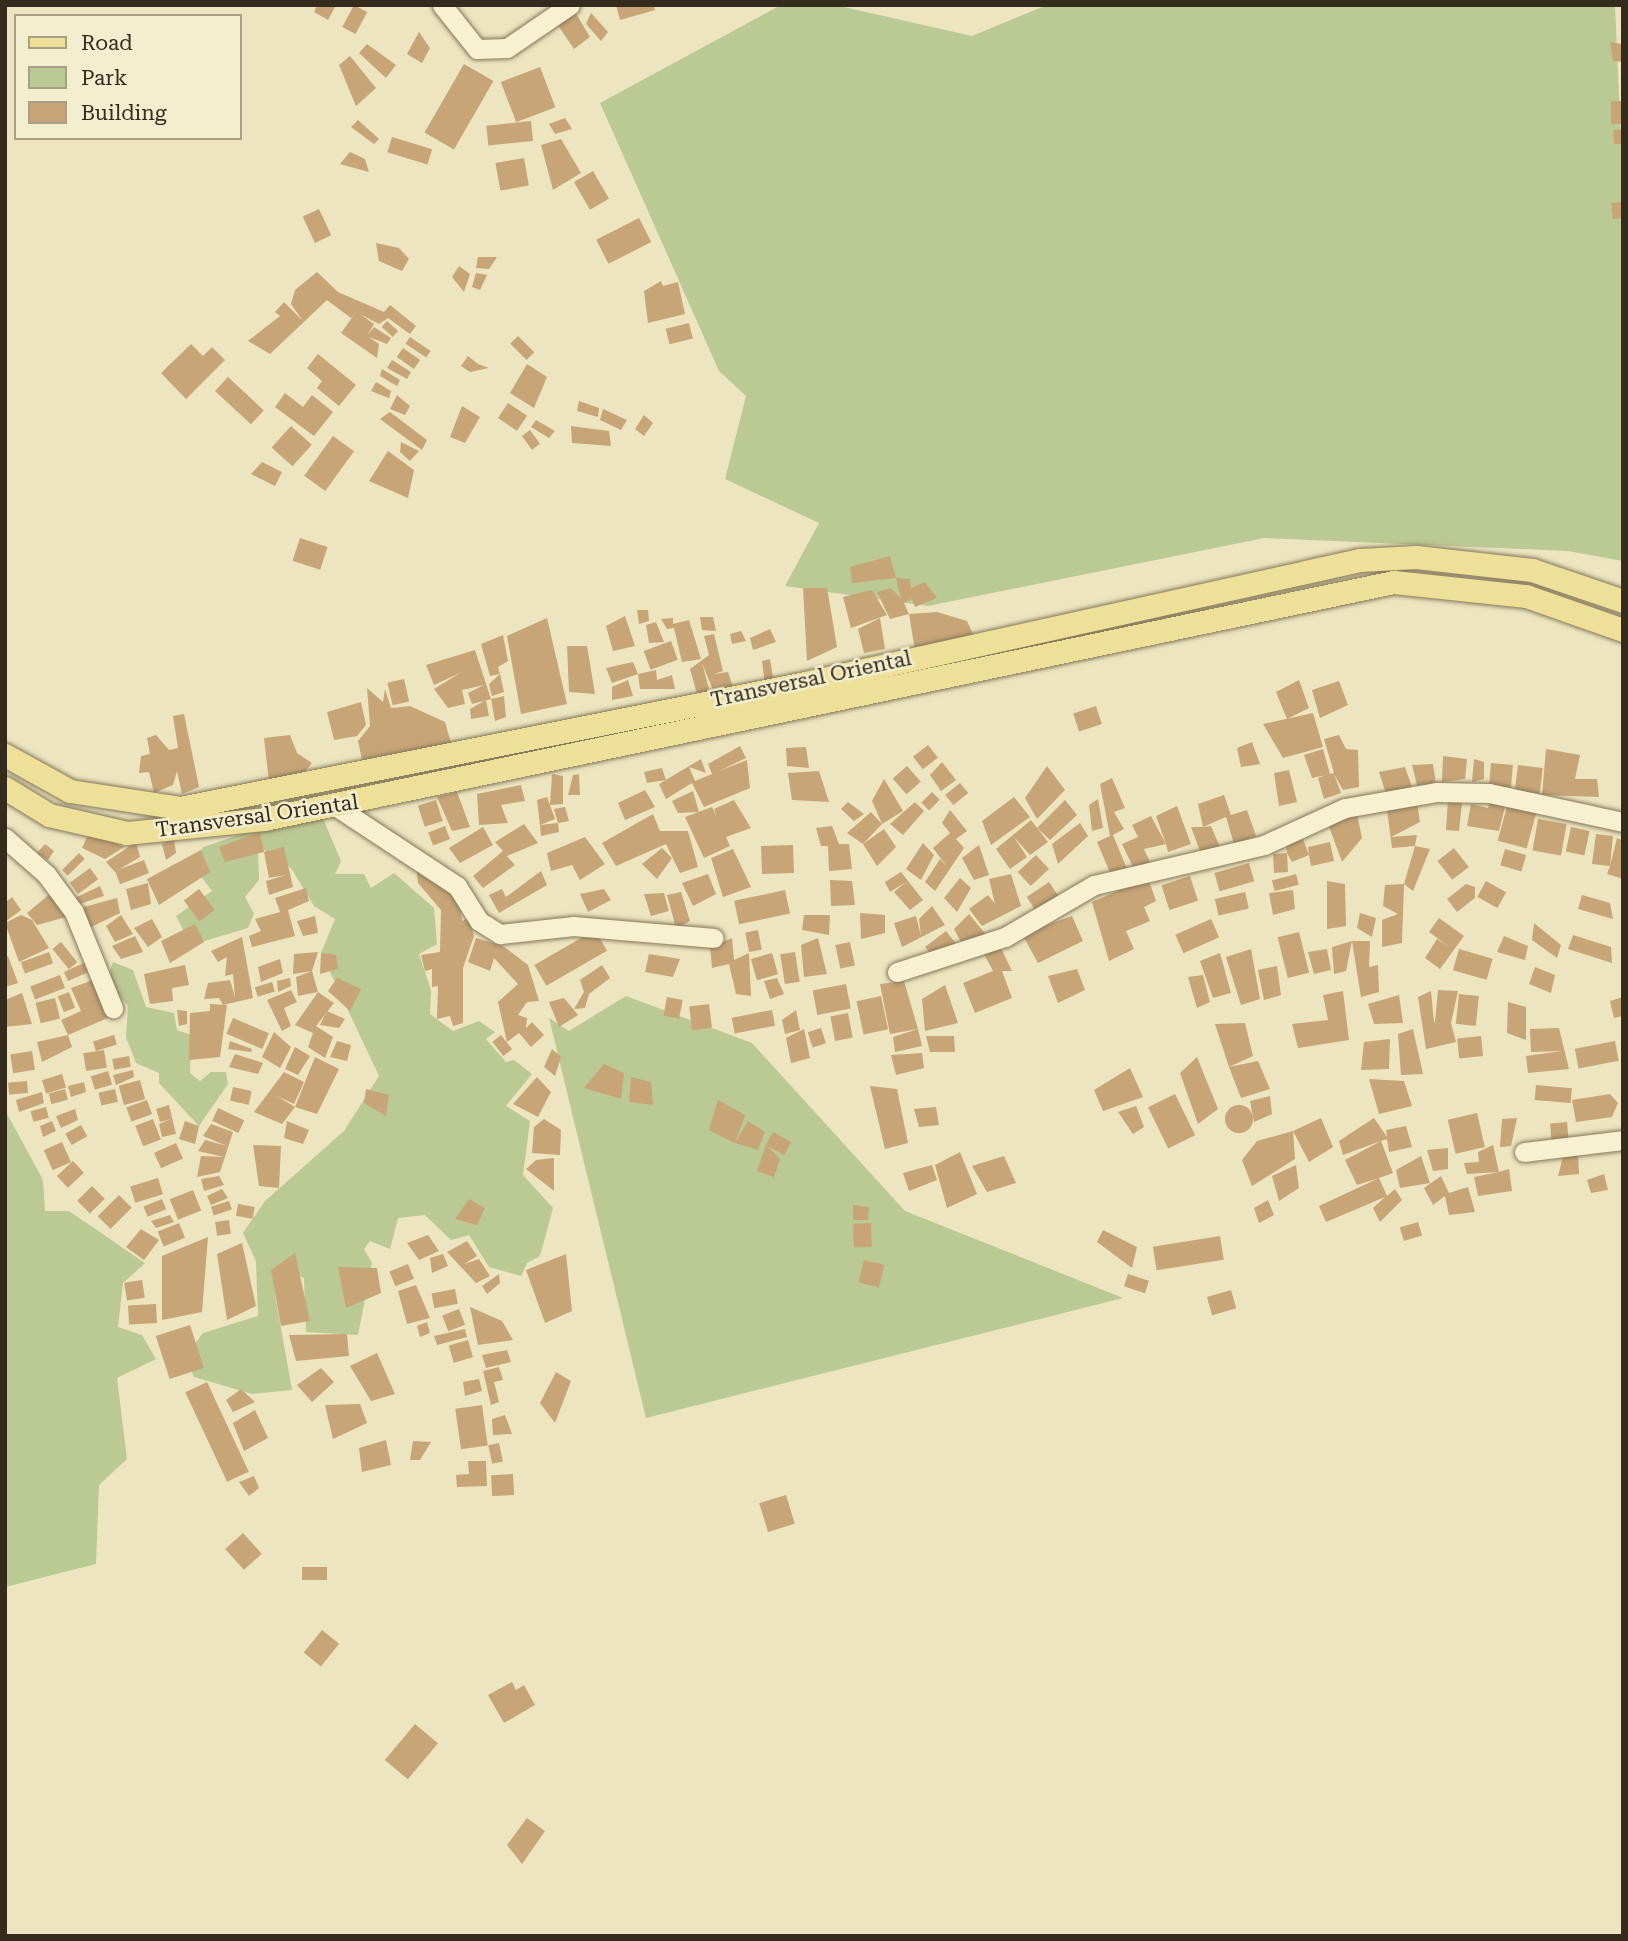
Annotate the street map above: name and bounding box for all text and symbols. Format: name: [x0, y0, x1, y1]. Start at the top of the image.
legend: [14, 14, 242, 140]
text: Road: [81, 31, 133, 55]
text: Park: [81, 66, 127, 90]
text: Building: [81, 101, 167, 125]
street label: Transversal Oriental: [708, 645, 914, 713]
street label: Transversal Oriental: [154, 789, 360, 843]

